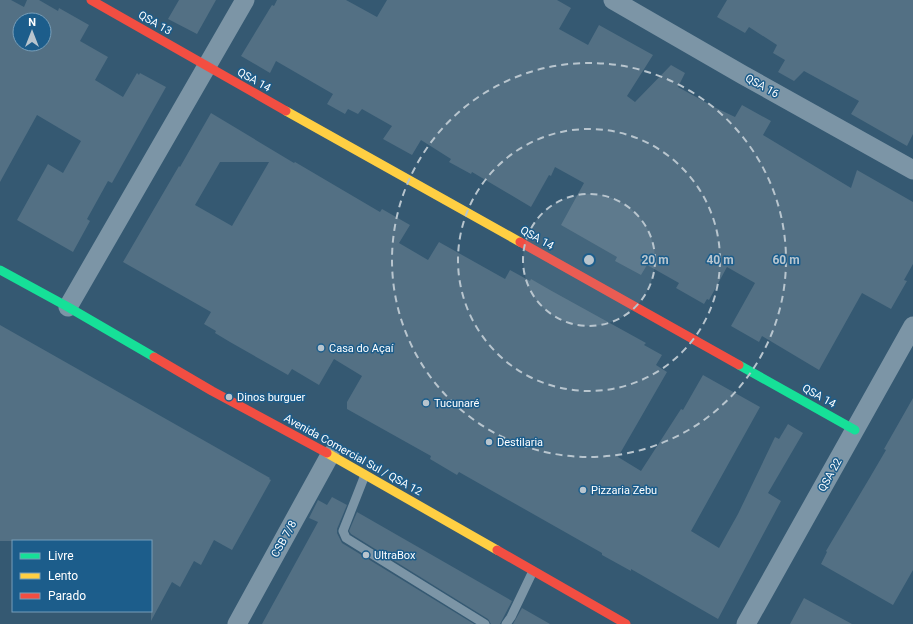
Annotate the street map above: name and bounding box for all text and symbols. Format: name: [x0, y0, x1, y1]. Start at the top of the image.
street label: QSA 13: [136, 8, 174, 38]
north arrow: [12, 12, 52, 52]
text: N: [28, 16, 36, 29]
street label: QSA 14: [235, 65, 273, 95]
street label: QSA 16: [743, 71, 781, 101]
street label: QSA 14: [518, 223, 556, 253]
centre of rings: [582, 253, 596, 267]
text: 20 m: [641, 253, 669, 267]
text: 40 m: [706, 253, 734, 267]
text: 60 m: [772, 253, 800, 267]
place label: Casa do Açaí: [329, 342, 395, 355]
marker: Casa do Açaí: [316, 343, 326, 353]
street label: QSA 14: [800, 381, 838, 411]
place label: Dinos burguer: [237, 391, 306, 404]
marker: Dinos burguer: [224, 392, 234, 402]
place label: Tucunaré: [434, 397, 480, 410]
marker: Tucunaré: [421, 398, 431, 408]
street label: Avenida Comercial Sul / QSA 12: [282, 412, 424, 498]
place label: Destilaria: [497, 436, 543, 449]
marker: Destilaria: [484, 437, 494, 447]
street label: QSA 22: [815, 456, 845, 494]
place label: Pizzaria Zebu: [591, 484, 657, 497]
marker: Pizzaria Zebu: [578, 485, 588, 495]
street label: CSB 7/8: [269, 518, 299, 560]
legend: [12, 540, 152, 612]
text: Livre: [48, 549, 74, 563]
place label: UltraBox: [374, 549, 416, 562]
marker: UltraBox: [361, 550, 371, 560]
text: Lento: [48, 569, 78, 583]
text: Parado: [48, 589, 86, 603]

